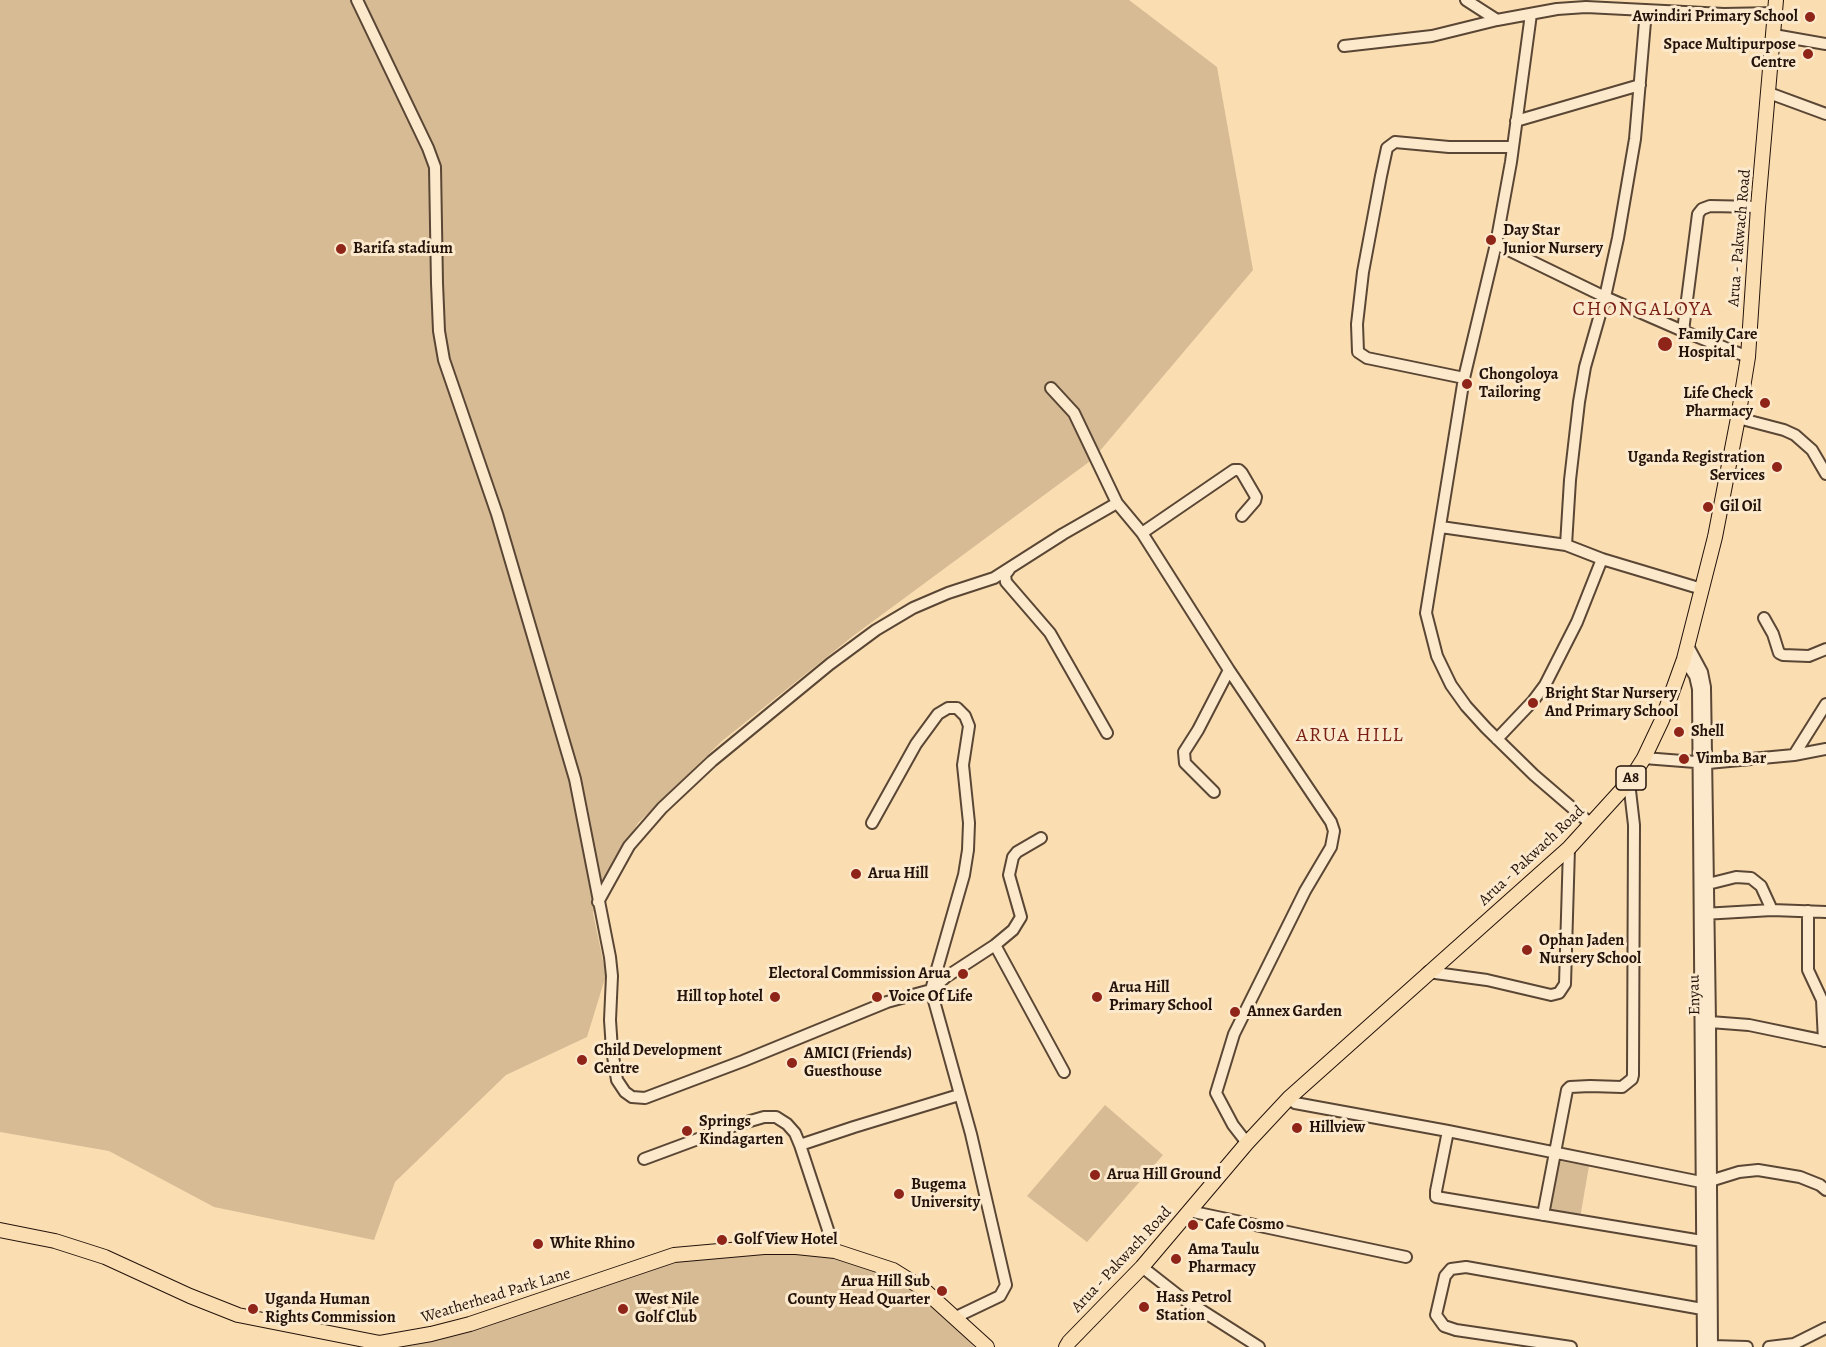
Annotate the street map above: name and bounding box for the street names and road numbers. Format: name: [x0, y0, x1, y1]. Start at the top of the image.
street label: Arua - Pakwach Road: [1724, 168, 1756, 308]
road number: A8: [1616, 766, 1646, 790]
street label: Arua - Pakwach Road: [1475, 802, 1589, 910]
street label: Enyau: [1685, 975, 1705, 1015]
street label: Arua - Pakwach Road: [1068, 1203, 1176, 1317]
street label: Weatherhead Park Lane: [419, 1264, 573, 1328]

